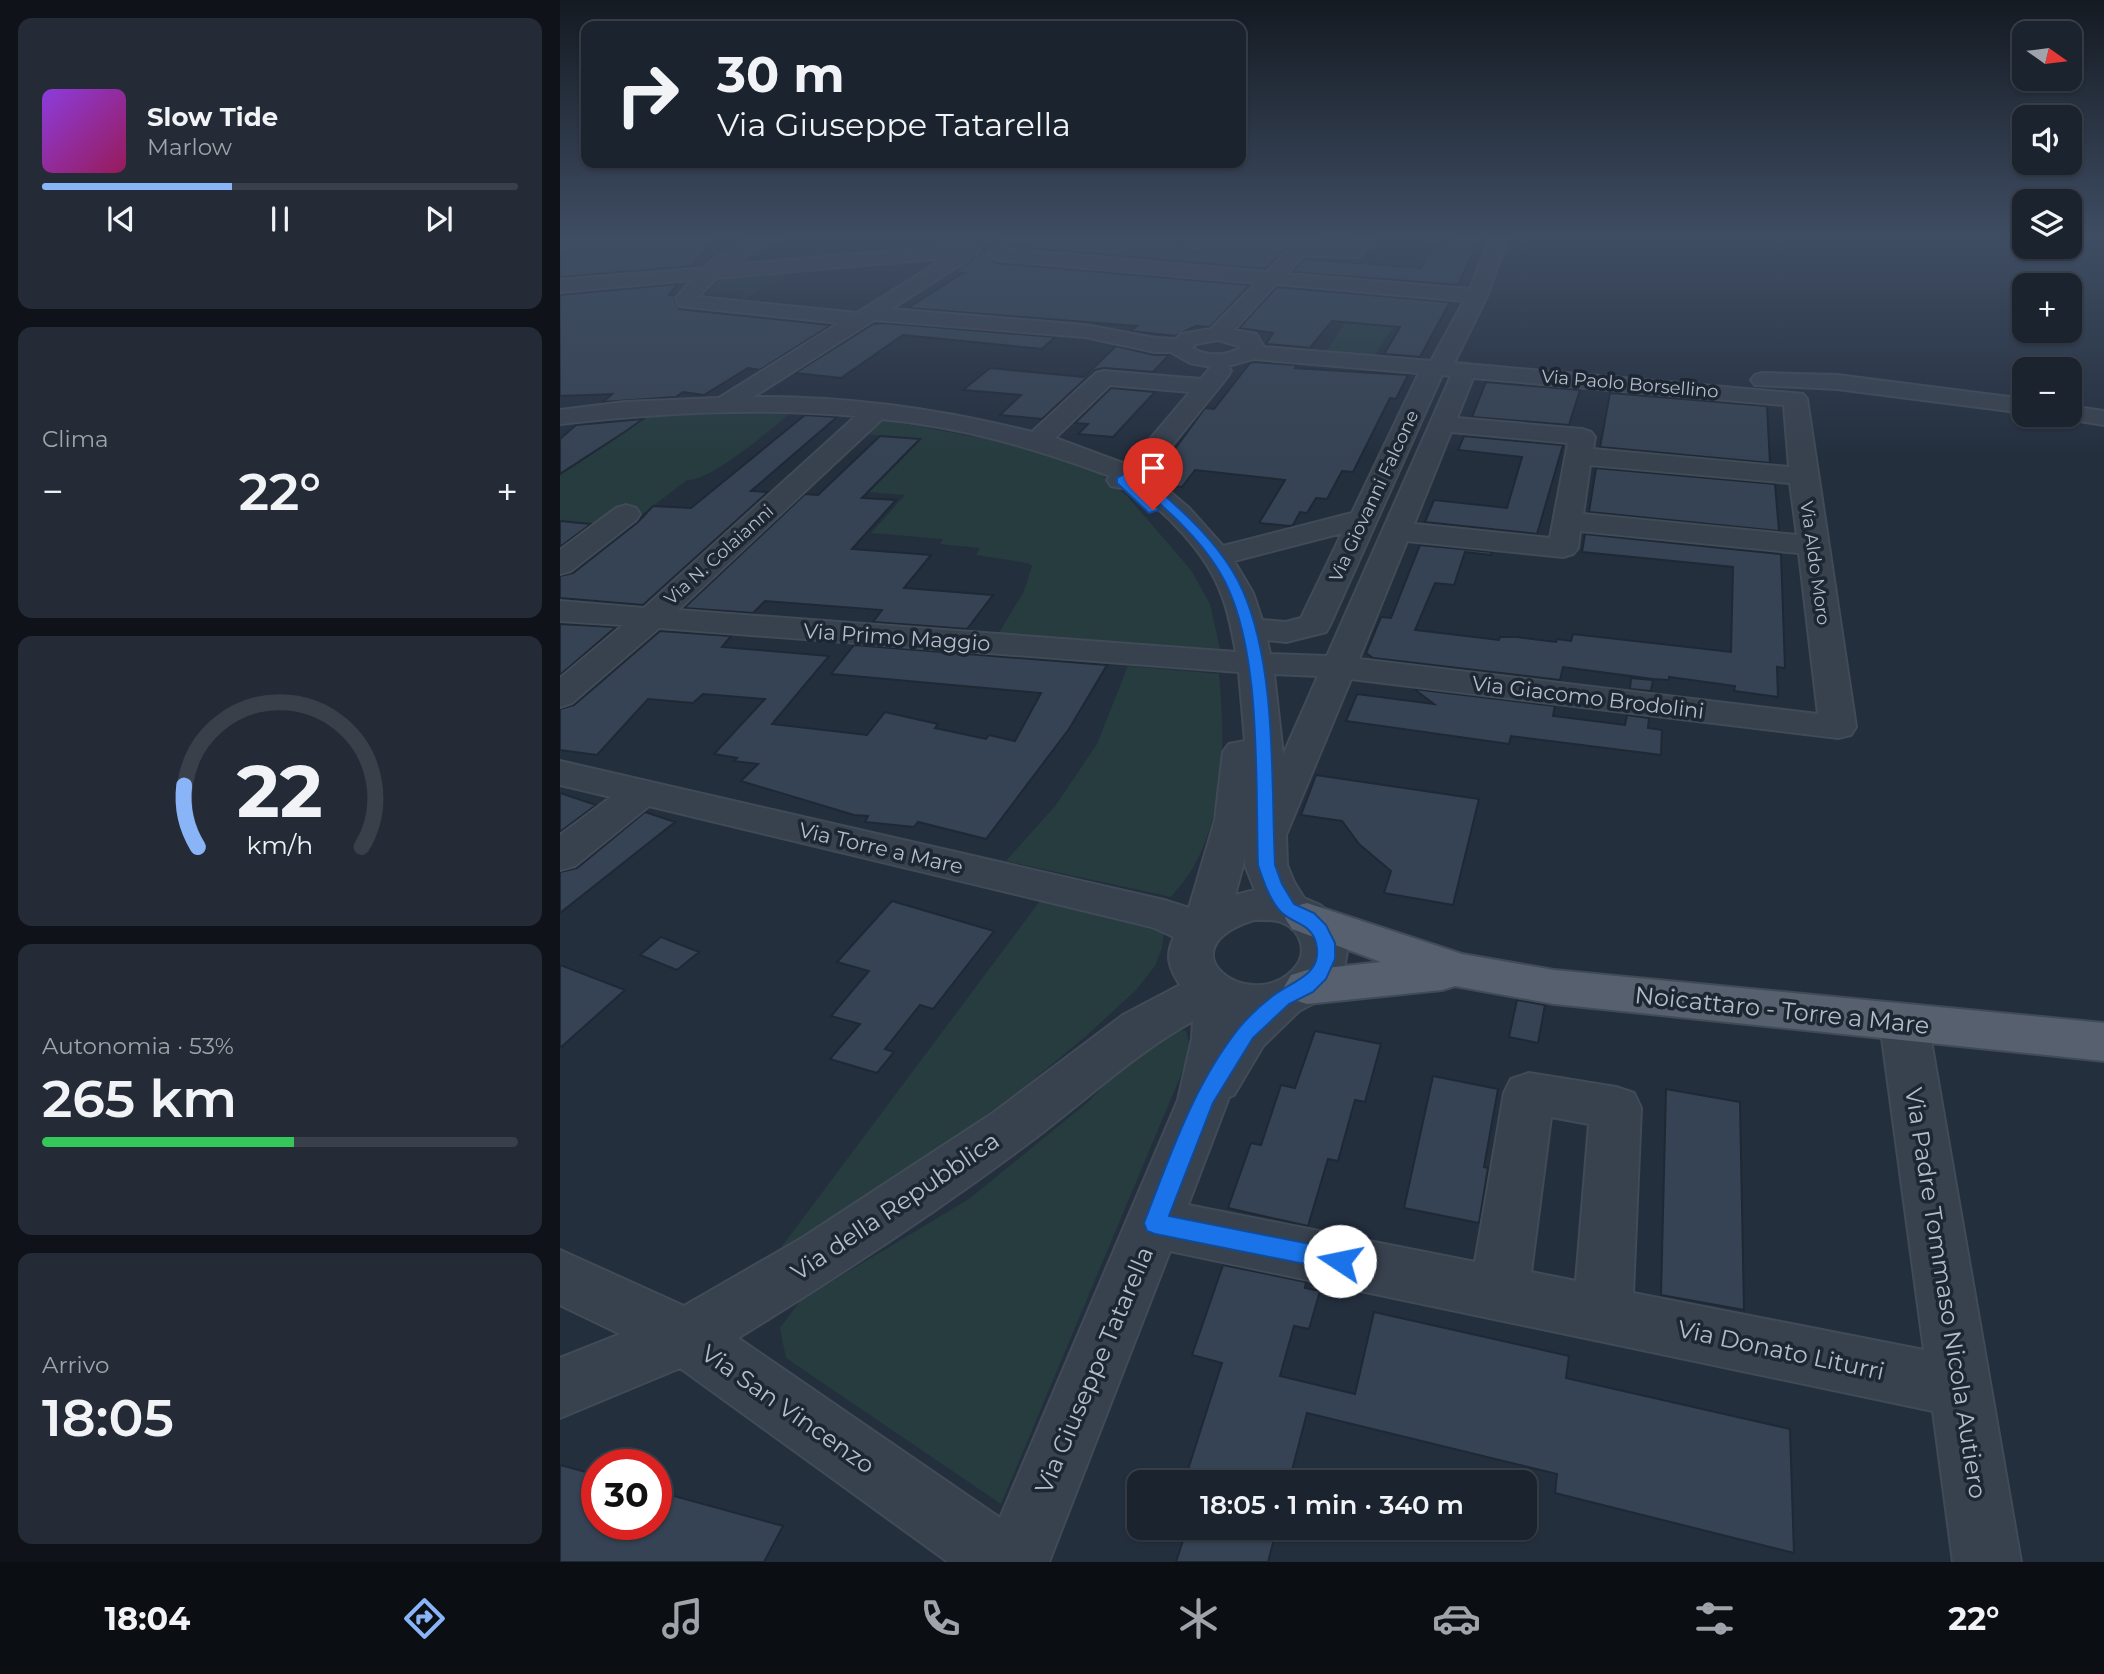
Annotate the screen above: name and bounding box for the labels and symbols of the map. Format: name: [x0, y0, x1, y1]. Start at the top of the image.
north arrow: [2012, 21, 2082, 91]
street label: Via Paolo Borsellino: [1541, 365, 1719, 403]
street label: Via Giovanni Falcone: [1325, 407, 1424, 585]
pin: [1123, 438, 1183, 510]
street label: Via N. Colaianni: [660, 500, 778, 610]
street label: Via Aldo Moro: [1795, 500, 1835, 626]
street label: Via Primo Maggio: [803, 618, 991, 656]
street label: Via Giacomo Brodolini: [1471, 670, 1705, 724]
street label: Via Torre a Mare: [797, 817, 965, 879]
street label: Noicattaro - Torre a Mare: [1633, 980, 1931, 1040]
street label: Via Padre Tommaso Nicola Autiero: [1899, 1085, 1993, 1501]
street label: Via della Repubblica: [785, 1126, 1005, 1286]
position arrow: [1303, 1224, 1377, 1298]
street label: Via Giuseppe Tatarella: [1029, 1242, 1159, 1498]
street label: Via Donato Liturri: [1675, 1314, 1887, 1386]
street label: Via San Vincenzo: [696, 1338, 880, 1480]
speed limit sign: 30: [581, 1449, 672, 1540]

